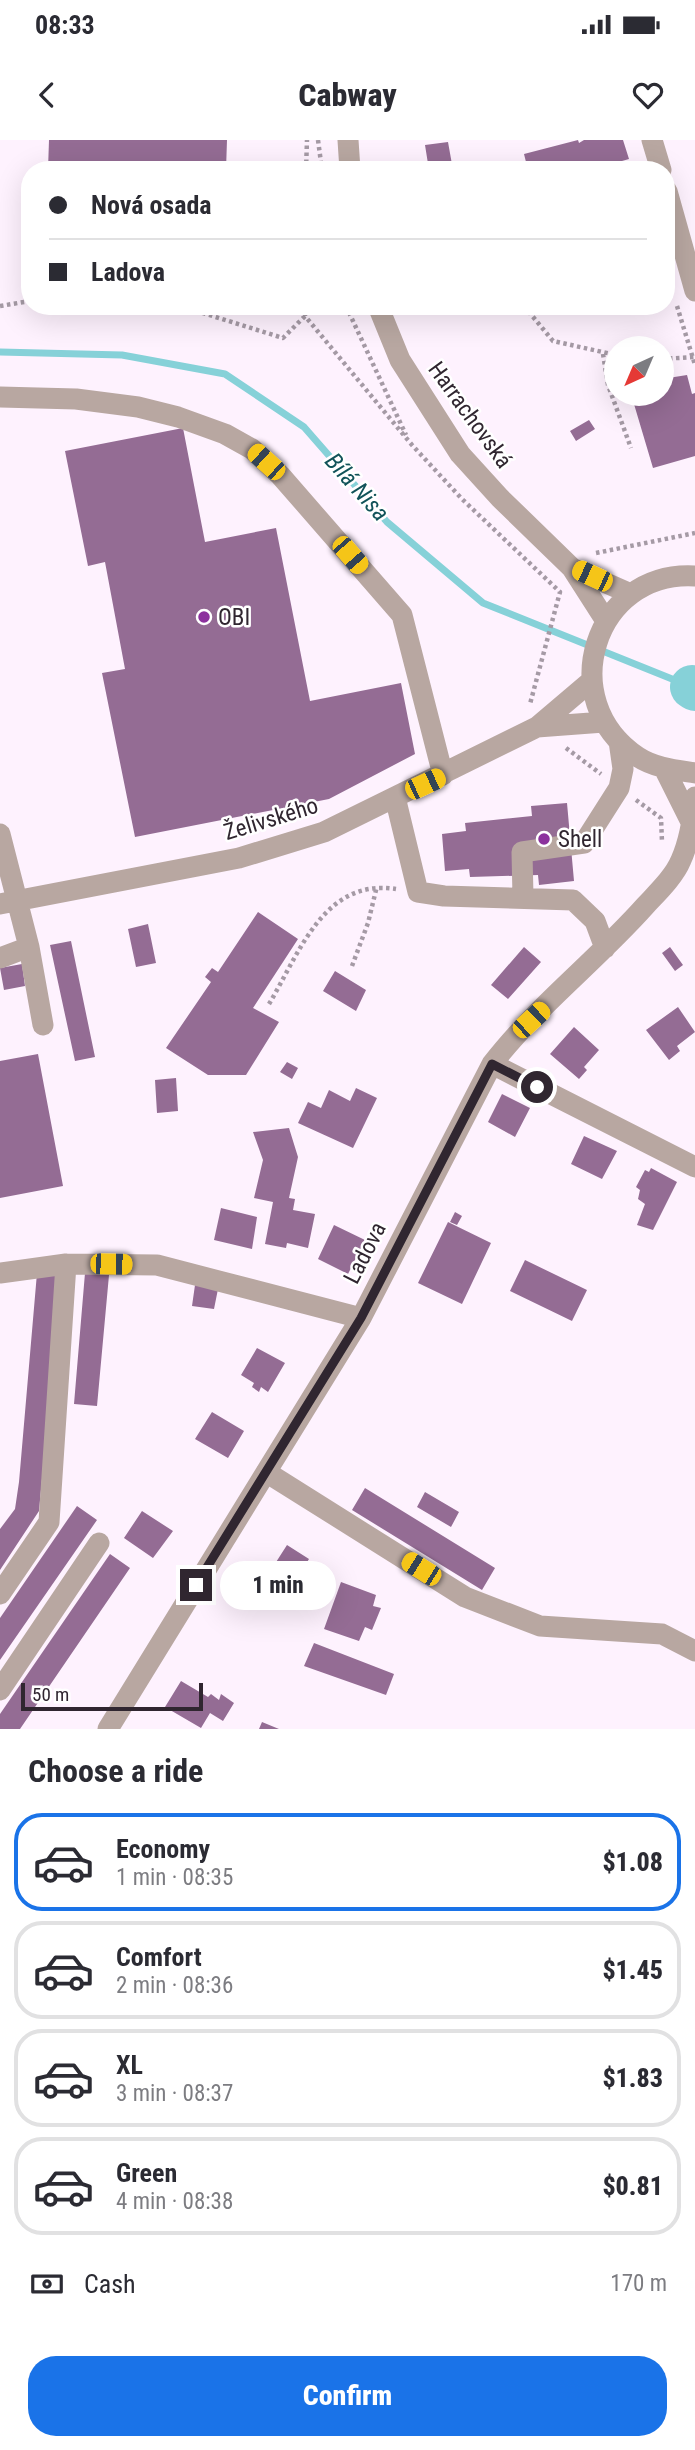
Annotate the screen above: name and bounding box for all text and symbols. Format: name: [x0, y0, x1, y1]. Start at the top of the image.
text: 08:33: [35, 10, 95, 40]
icon: back: [28, 76, 66, 114]
text: Cabway: [298, 76, 397, 114]
icon: heart: [629, 76, 667, 114]
text: Nová osada: [91, 190, 212, 220]
text: Ladova: [91, 257, 165, 287]
north arrow: [604, 336, 674, 406]
map controls: [604, 336, 674, 406]
street label: Harrachovská: [422, 357, 518, 473]
car: [244, 440, 289, 484]
water label: Bílá Nisa: [319, 447, 395, 527]
car: [329, 532, 372, 578]
car: [569, 558, 616, 594]
place label: OBI: [218, 604, 250, 631]
marker: OBI: [196, 609, 212, 625]
car: [402, 766, 449, 802]
street label: Želivského: [220, 791, 321, 846]
place label: Shell: [558, 826, 602, 853]
marker: Shell: [536, 831, 552, 847]
car: [509, 998, 554, 1042]
route start: [521, 1071, 553, 1103]
street label: Ladova: [338, 1218, 392, 1288]
car: [90, 1253, 133, 1275]
car: [398, 1549, 445, 1589]
callout: 1 min: [220, 1560, 336, 1610]
route end: [180, 1569, 212, 1601]
text: 1 min: [252, 1572, 304, 1599]
scale bar: [21, 1680, 203, 1712]
text: 50 m: [32, 1683, 69, 1706]
text: Choose a ride: [28, 1752, 203, 1790]
icon: car: [32, 1831, 95, 1894]
text: Economy: [116, 1834, 210, 1864]
text: $1.08: [602, 1847, 663, 1877]
text: 1 min · 08:35: [116, 1864, 233, 1891]
icon: car: [32, 1939, 95, 2002]
text: Comfort: [116, 1942, 202, 1972]
text: $1.45: [602, 1955, 663, 1985]
text: 2 min · 08:36: [116, 1972, 233, 1999]
icon: car: [32, 2047, 95, 2110]
text: XL: [116, 2050, 143, 2080]
text: $1.83: [602, 2063, 663, 2093]
text: 3 min · 08:37: [116, 2080, 233, 2107]
icon: car: [32, 2155, 95, 2218]
text: Green: [116, 2158, 177, 2188]
text: $0.81: [602, 2171, 663, 2201]
text: 4 min · 08:38: [116, 2188, 233, 2215]
icon: cash: [28, 2265, 66, 2303]
text: Cash: [84, 2269, 136, 2299]
text: 170 m: [610, 2270, 667, 2297]
button: Confirm: [28, 2356, 667, 2436]

